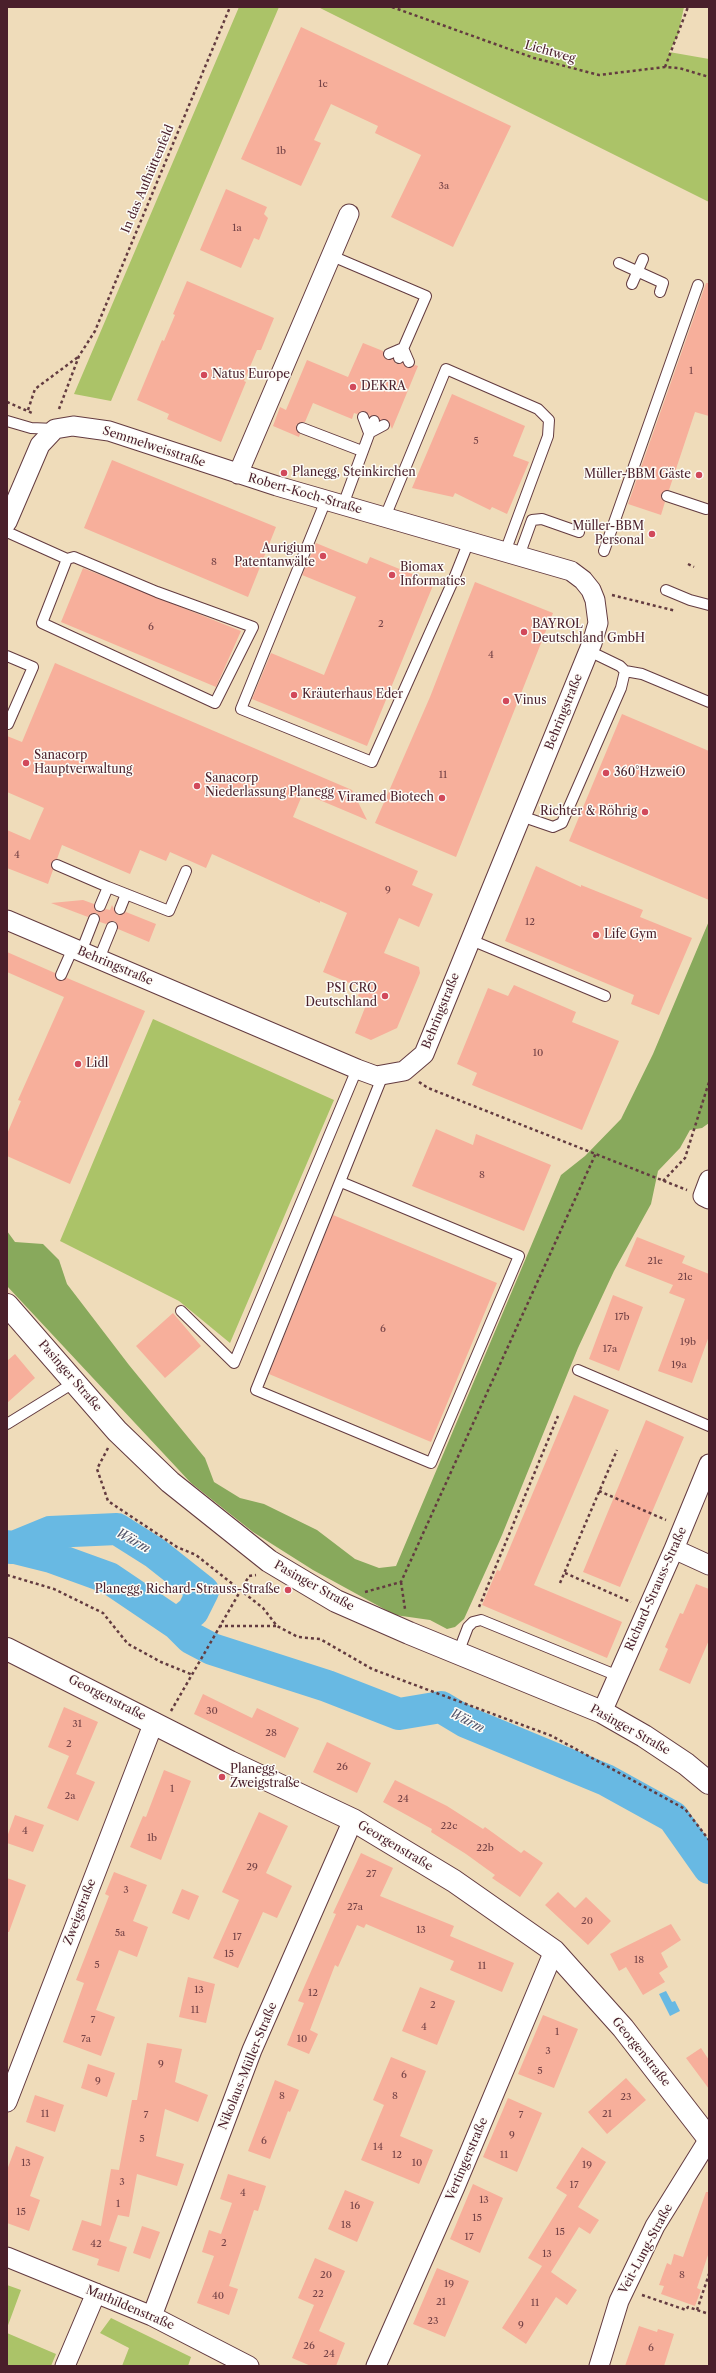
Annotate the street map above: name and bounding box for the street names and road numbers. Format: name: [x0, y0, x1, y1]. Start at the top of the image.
street label: Lichtweg: [523, 38, 577, 66]
street label: In das Aufhüttenfeld: [119, 123, 177, 235]
street label: Semmelweisstraße: [101, 424, 207, 470]
street label: Robert-Koch-Straße: [246, 471, 364, 517]
street label: Behringstraße: [542, 672, 586, 752]
street label: Behringstraße: [75, 944, 155, 988]
street label: Behringstraße: [419, 971, 463, 1051]
street label: Pasinger Straße: [35, 1337, 105, 1415]
street label: Richard-Strauss-Straße: [622, 1525, 690, 1653]
street label: Pasinger Straße: [271, 1558, 357, 1614]
street label: Georgenstraße: [66, 1672, 148, 1724]
street label: Pasinger Straße: [587, 1702, 673, 1758]
street label: Georgenstraße: [355, 1818, 435, 1874]
street label: Zweigstraße: [61, 1877, 99, 1947]
street label: Nikolaus-Müller-Straße: [216, 2000, 280, 2132]
street label: Georgenstraße: [609, 2014, 673, 2090]
street label: Vertingerstraße: [443, 2115, 491, 2203]
street label: Veit-Lung-Straße: [616, 2201, 676, 2297]
street label: Mathildenstraße: [84, 2283, 176, 2333]

